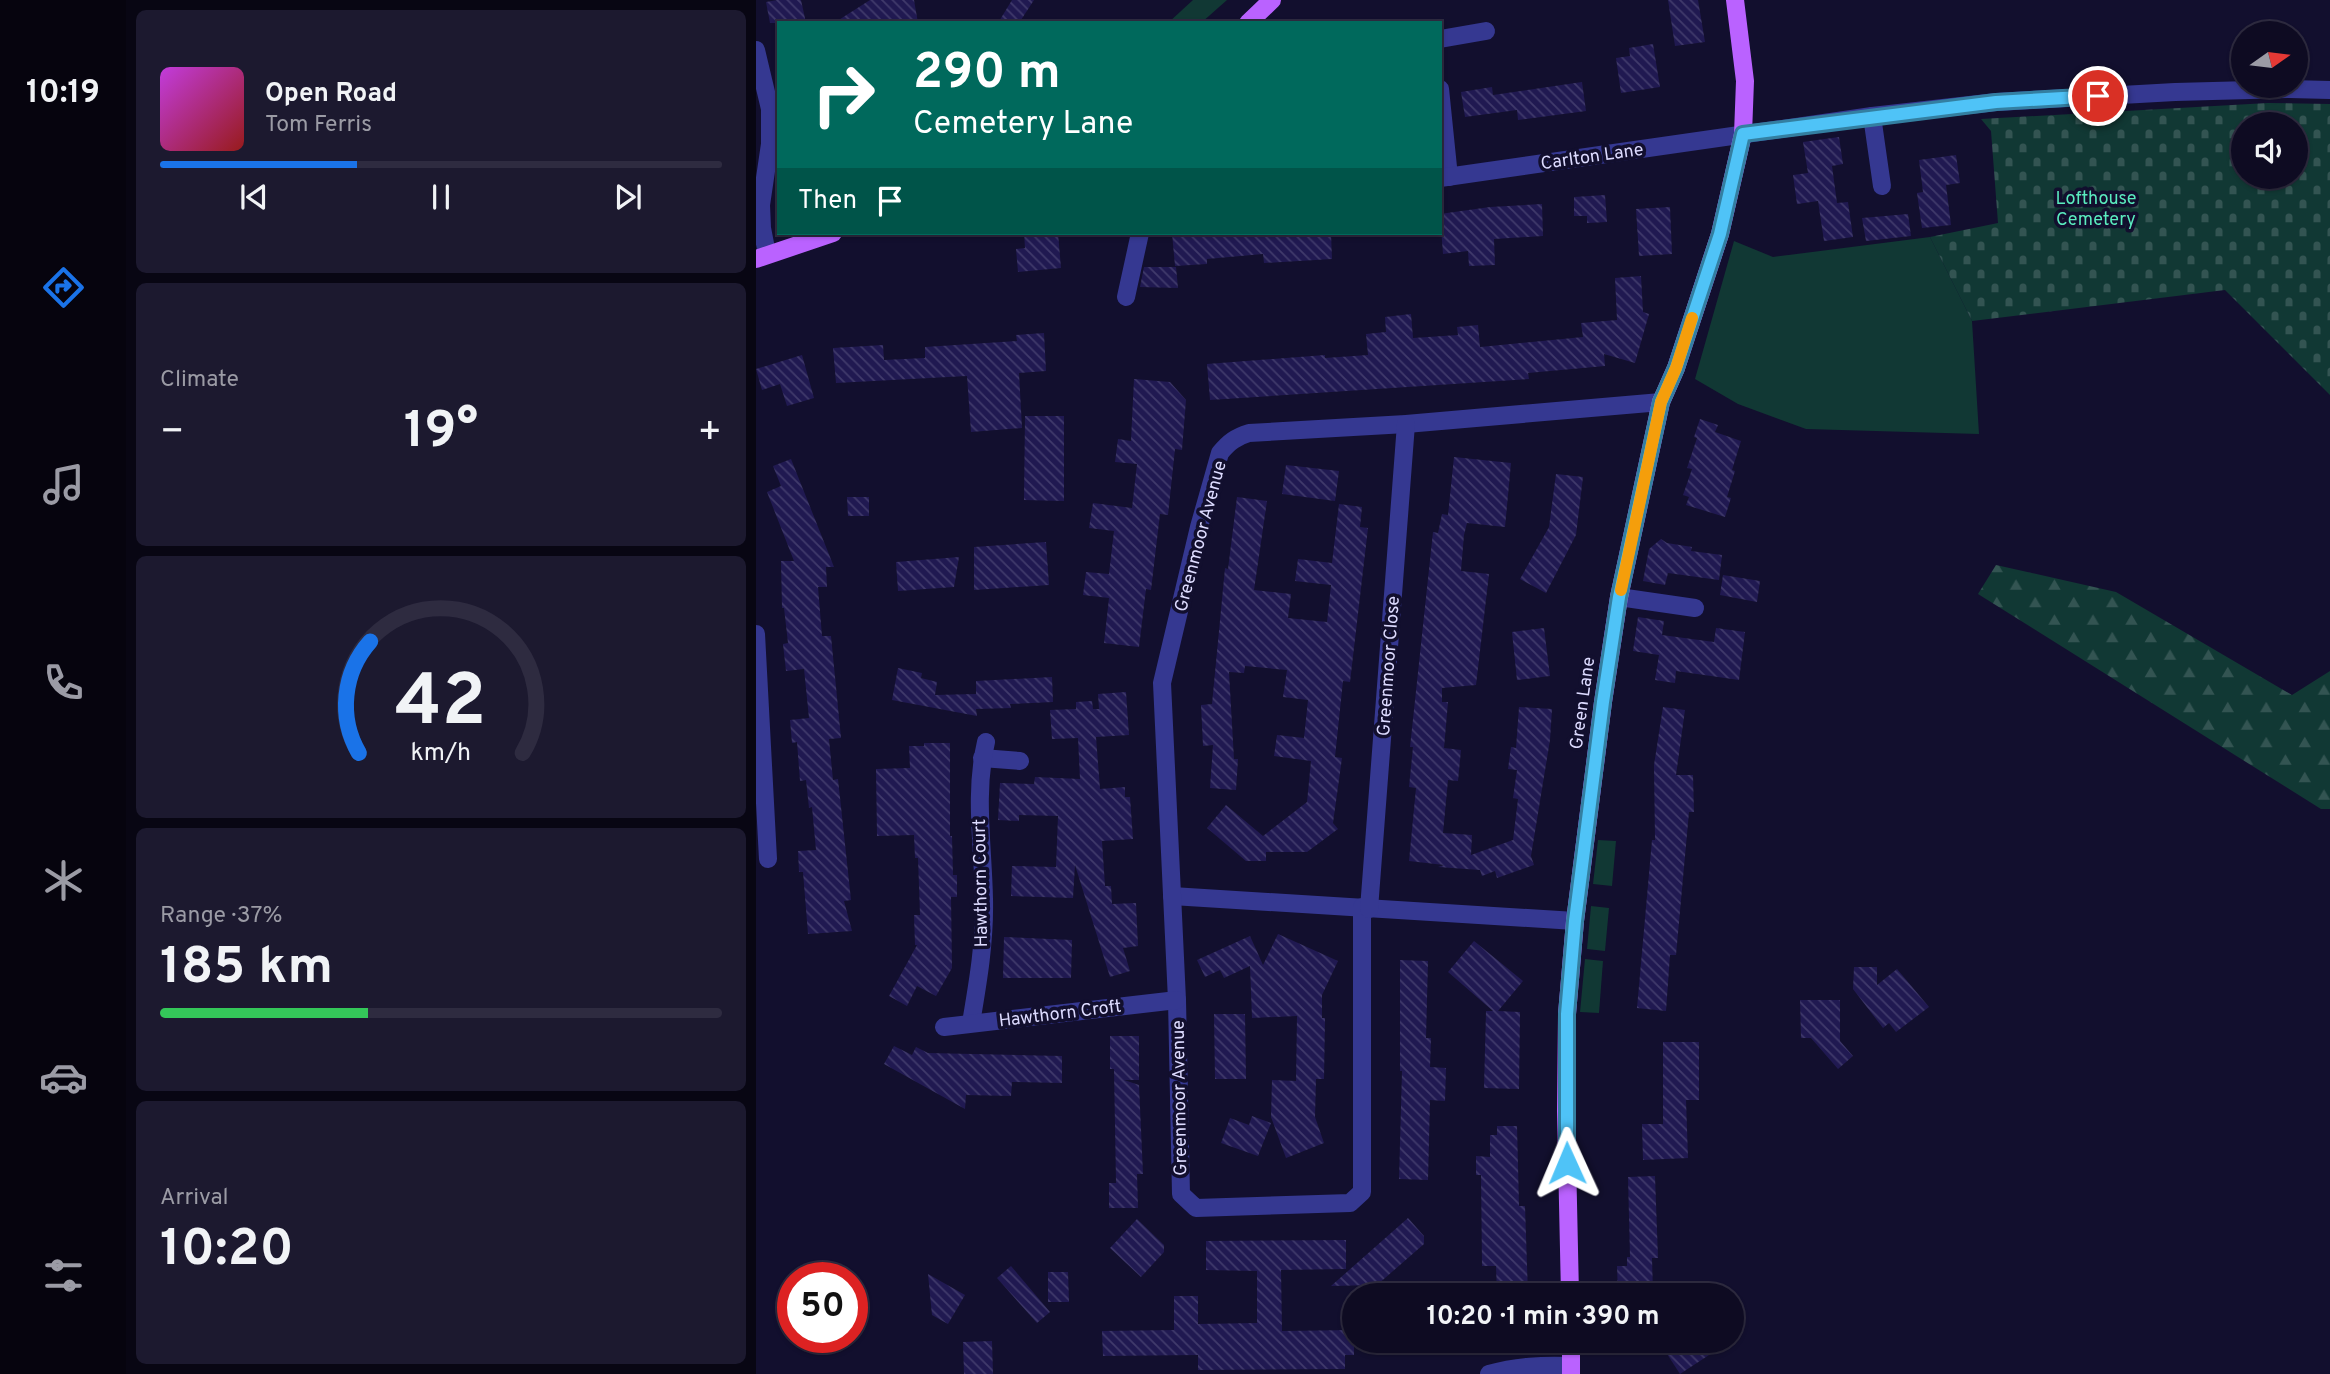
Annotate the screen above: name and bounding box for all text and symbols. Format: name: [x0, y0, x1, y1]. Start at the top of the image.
north arrow: [2231, 21, 2308, 98]
map controls: [2231, 21, 2308, 189]
text: 290 m: [913, 44, 1061, 106]
icon: right: [798, 49, 889, 140]
pin: [2068, 66, 2128, 126]
text: 10:19: [26, 74, 100, 114]
icon: arrive: [2079, 77, 2117, 115]
text: Open Road: [265, 78, 397, 111]
text: Cemetery Lane: [913, 105, 1133, 145]
text: Tom Ferris: [265, 111, 372, 140]
button: sound: [2231, 112, 2308, 189]
street label: Carlton Lane: [1539, 139, 1645, 176]
icon: previous: [235, 178, 273, 216]
icon: pause: [422, 178, 460, 216]
icon: next: [609, 178, 647, 216]
icon: arrive: [871, 182, 909, 220]
text: Then: [798, 185, 857, 218]
park label: Lofthouse Cemetery: [2055, 188, 2137, 232]
icon: directions: [39, 263, 88, 312]
text: Climate: [160, 366, 239, 395]
text: 19°: [404, 400, 478, 466]
text: −: [160, 409, 185, 458]
text: +: [697, 409, 722, 458]
street label: Greenmoor Avenue: [1170, 458, 1233, 615]
icon: music: [39, 460, 88, 509]
street label: Greenmoor Close: [1373, 595, 1406, 737]
street label: Green Lane: [1566, 656, 1601, 751]
icon: phone: [39, 658, 88, 707]
text: 42: [395, 659, 487, 751]
text: km/h: [411, 738, 471, 770]
street label: Hawthorn Court: [969, 818, 994, 947]
icon: climate: [39, 856, 88, 905]
text: Range · 37%: [160, 902, 282, 931]
text: 185 km: [160, 936, 333, 1002]
street label: Hawthorn Croft: [997, 996, 1123, 1033]
street label: Greenmoor Avenue: [1168, 1020, 1193, 1176]
icon: car: [39, 1053, 88, 1102]
position arrow: [1530, 1126, 1604, 1200]
text: Arrival: [160, 1184, 229, 1213]
text: 10:20: [160, 1218, 294, 1284]
icon: filters: [39, 1251, 88, 1300]
speed limit sign: 50: [777, 1262, 868, 1353]
text: 10:20 · 1 min · 390 m: [1426, 1301, 1660, 1334]

